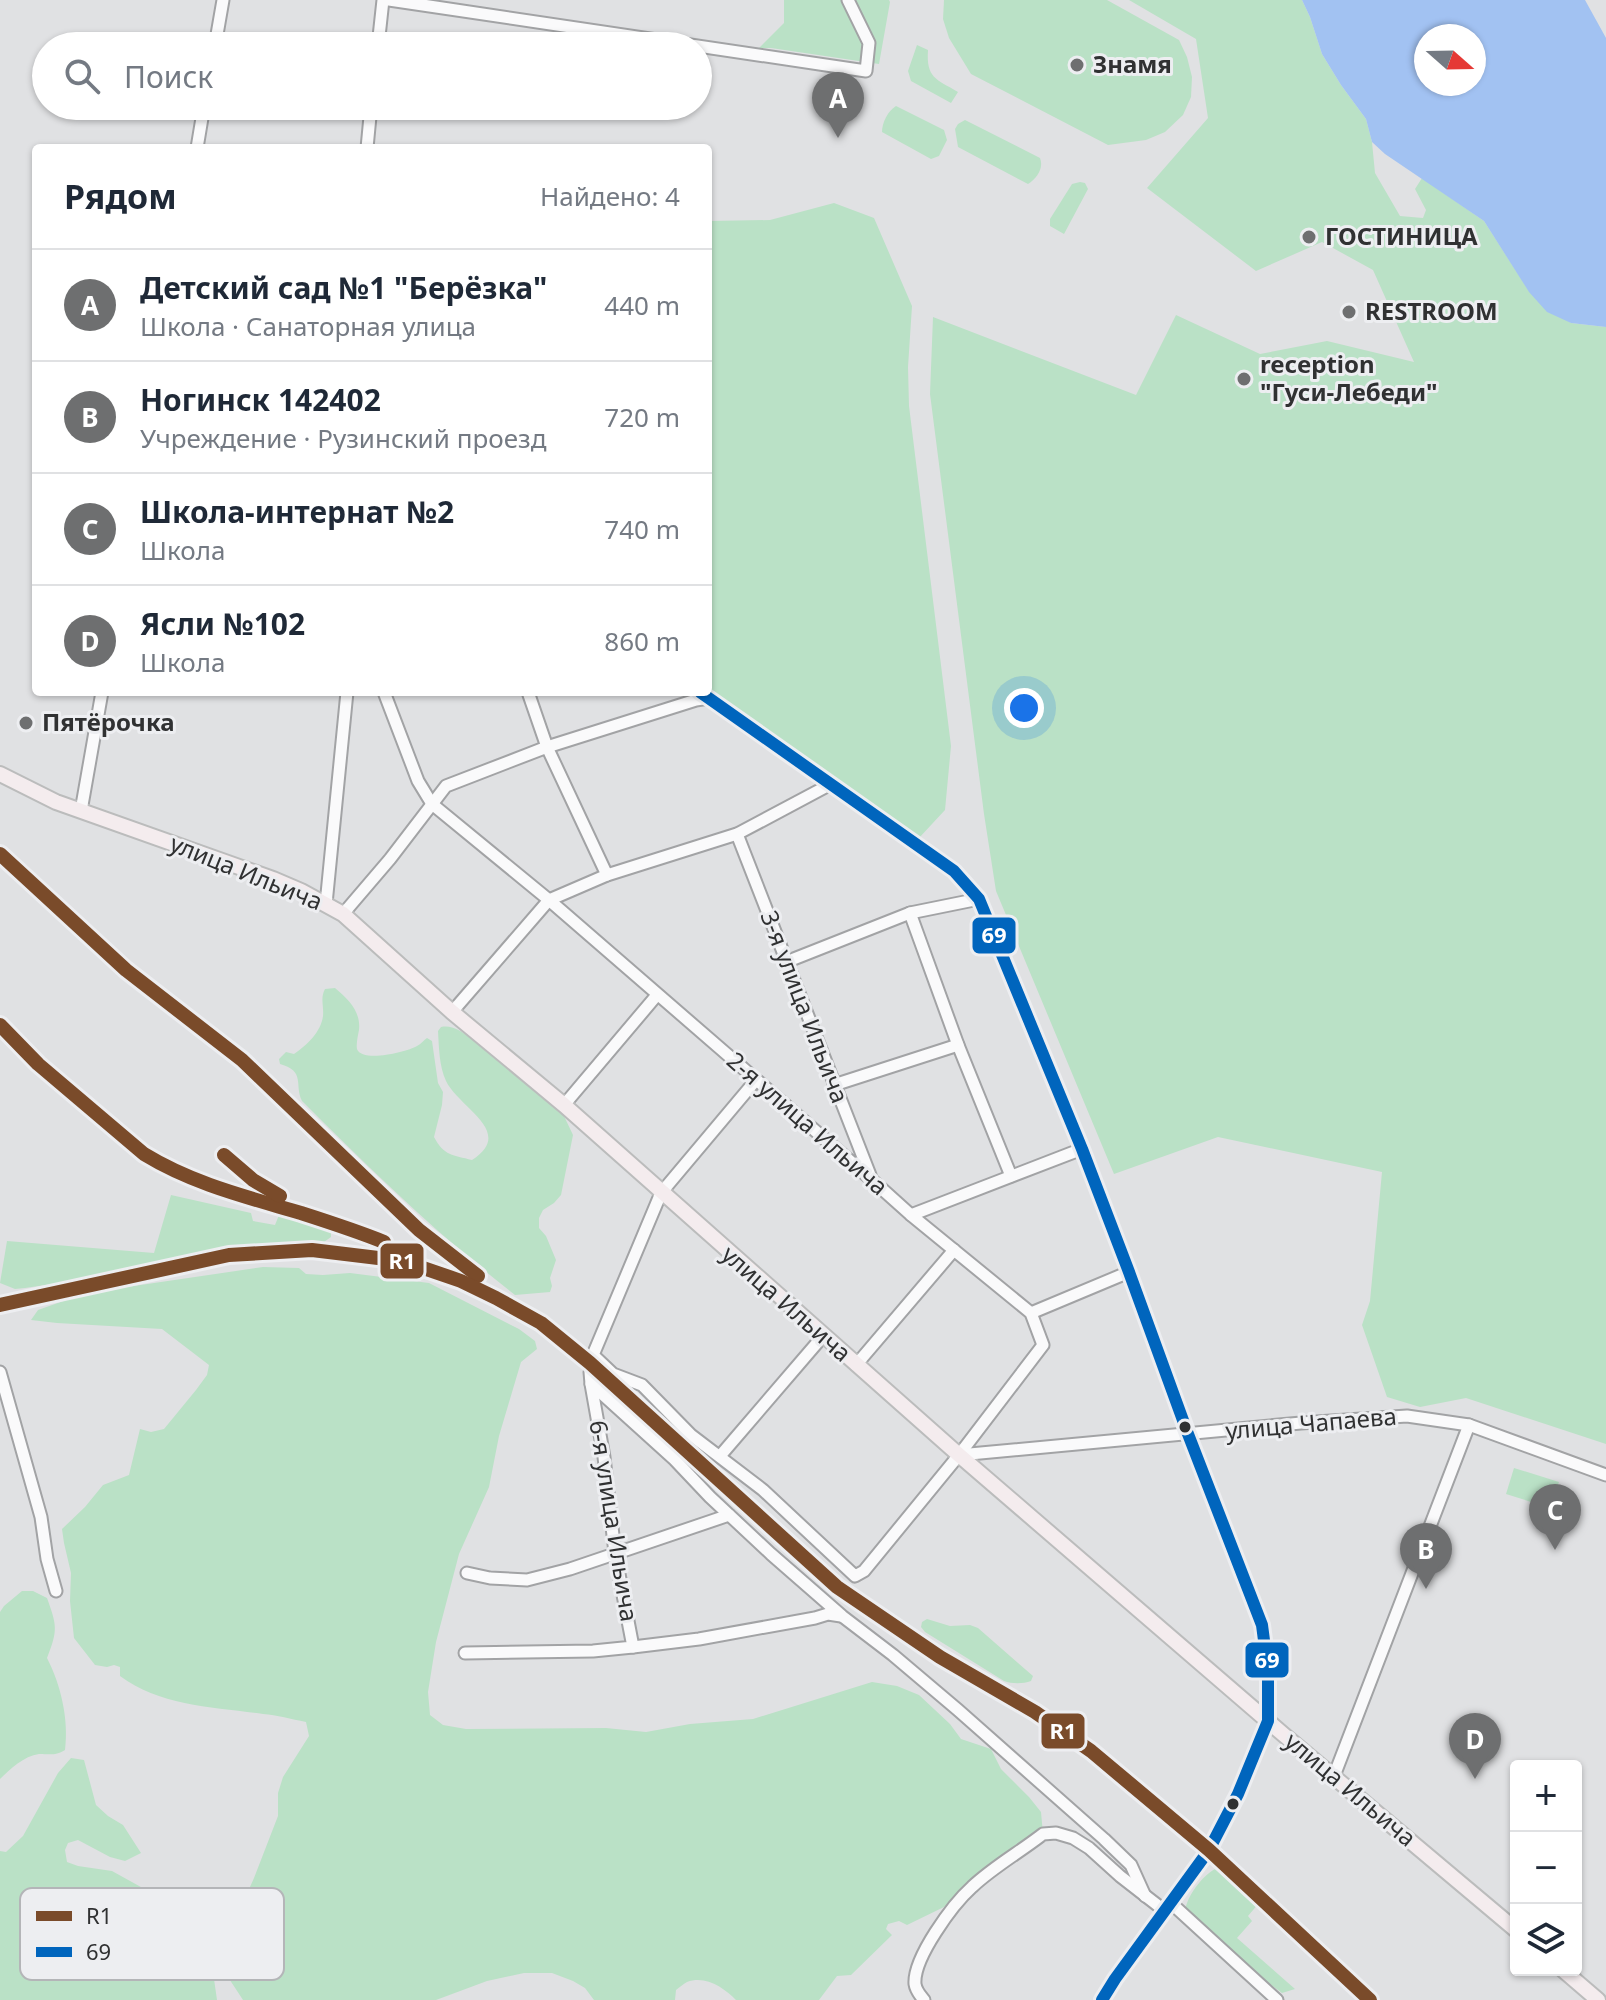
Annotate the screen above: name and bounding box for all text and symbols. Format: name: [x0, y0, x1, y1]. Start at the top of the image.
north arrow: [1414, 24, 1486, 96]
search box: [32, 32, 712, 120]
place label: Знамя: [1093, 47, 1172, 80]
icon: search: [60, 54, 104, 98]
text: Поиск: [124, 56, 213, 97]
marker: Знамя: [1068, 56, 1086, 74]
pin: A: [812, 72, 864, 138]
text: Рядом: [64, 173, 177, 219]
text: Найдено: 4: [540, 178, 680, 214]
place label: ГОСТИНИЦА: [1325, 219, 1478, 252]
marker: ГОСТИНИЦА: [1300, 228, 1318, 246]
text: Детский сад №1 "Берёзка": [140, 267, 547, 308]
text: A: [81, 287, 99, 323]
text: 440 m: [604, 287, 680, 323]
place label: RESTROOM: [1365, 294, 1498, 327]
marker: RESTROOM: [1340, 303, 1358, 321]
text: Школа · Санаторная улица: [140, 308, 476, 344]
place label: reception "Гуси-Лебеди": [1260, 347, 1438, 408]
marker: reception "Гуси-Лебеди": [1235, 370, 1253, 388]
text: Ногинск 142402: [140, 379, 381, 420]
text: B: [81, 399, 99, 435]
text: 720 m: [604, 399, 680, 435]
text: Учреждение · Рузинский проезд: [140, 420, 546, 456]
text: Школа-интернат №2: [140, 491, 454, 532]
text: C: [82, 511, 98, 547]
text: 740 m: [604, 511, 680, 547]
text: Школа: [140, 532, 225, 568]
text: Ясли №102: [140, 603, 305, 644]
text: D: [80, 623, 100, 659]
text: 860 m: [604, 623, 680, 659]
text: Школа: [140, 644, 225, 680]
your location: [1004, 688, 1044, 728]
place label: Пятёрочка: [42, 705, 175, 738]
marker: Пятёрочка: [17, 714, 35, 732]
street label: улица Ильича: [165, 826, 328, 917]
street label: 3-я улица Ильича: [754, 906, 857, 1107]
line badge: 69: [971, 916, 1017, 955]
text: 69: [981, 919, 1007, 949]
street label: 2-я улица Ильича: [720, 1044, 896, 1202]
street label: улица Ильича: [715, 1237, 859, 1368]
line badge: R1: [379, 1242, 425, 1280]
text: R1: [388, 1245, 416, 1275]
street label: улица Чапаева: [1224, 1399, 1398, 1446]
street label: 6-я улица Ильича: [582, 1418, 647, 1624]
unlabelled marker: [1177, 1419, 1193, 1435]
pin: C: [1529, 1484, 1581, 1550]
pin: B: [1400, 1523, 1452, 1589]
line badge: 69: [1244, 1641, 1290, 1679]
text: 69: [1254, 1644, 1280, 1674]
line badge: R1: [1040, 1712, 1086, 1750]
pin: D: [1449, 1713, 1501, 1779]
text: R1: [1049, 1715, 1077, 1745]
street label: улица Ильича: [1278, 1724, 1424, 1854]
map controls: [1510, 1760, 1582, 1976]
button: +: [1510, 1760, 1582, 1832]
unlabelled marker: [1225, 1796, 1241, 1812]
button: −: [1510, 1832, 1582, 1904]
legend: [20, 1888, 284, 1980]
text: R1: [86, 1900, 112, 1930]
button: layers: [1510, 1904, 1582, 1976]
text: 69: [86, 1936, 111, 1966]

